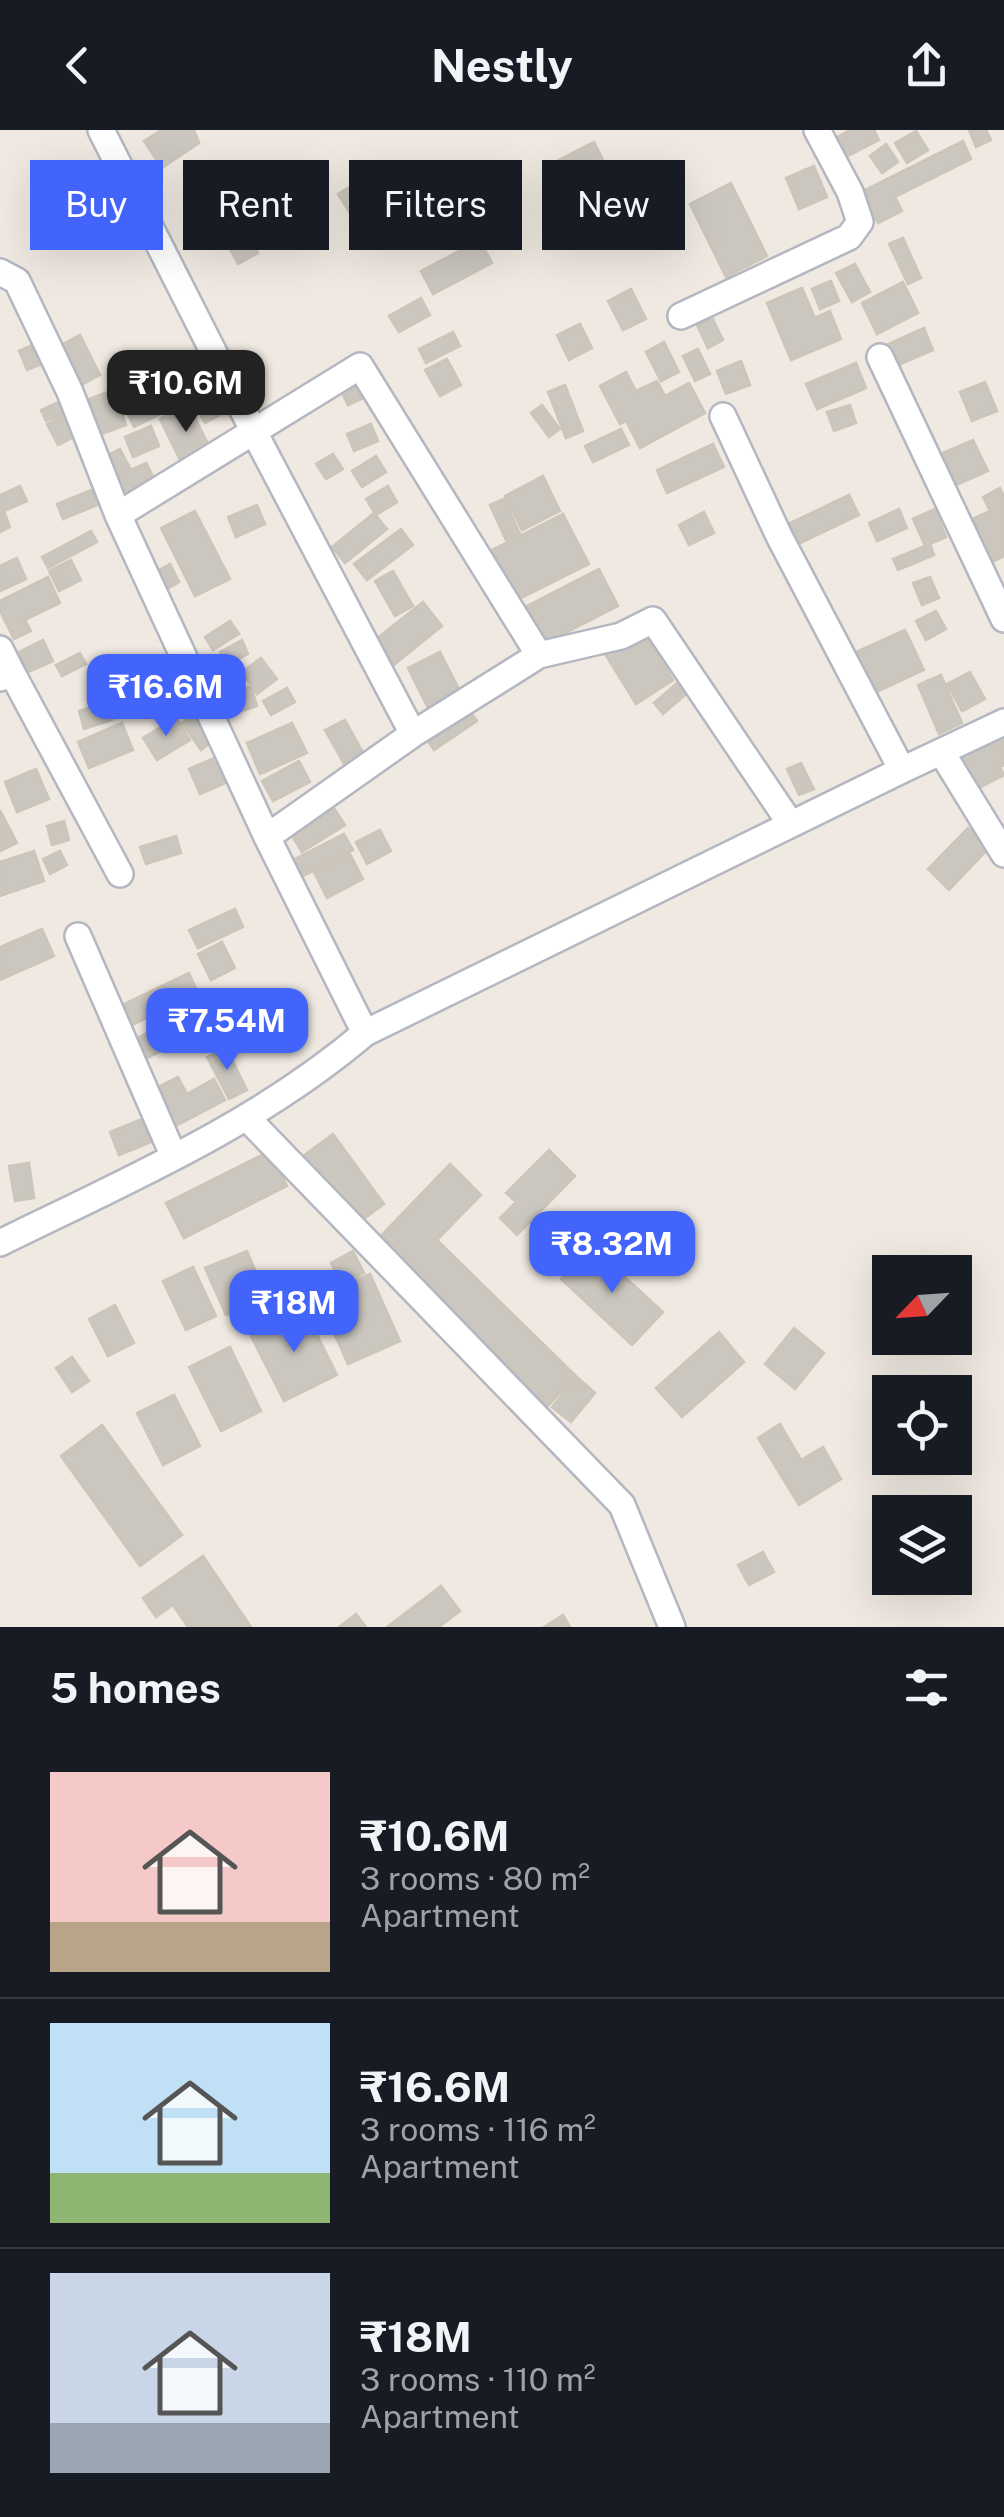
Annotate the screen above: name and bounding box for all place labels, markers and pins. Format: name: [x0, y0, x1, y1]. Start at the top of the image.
pin: ₹10.6M: [105, 350, 267, 435]
pin: ₹16.6M: [85, 654, 247, 739]
pin: ₹7.54M: [146, 988, 308, 1073]
pin: ₹8.32M: [531, 1211, 693, 1296]
pin: ₹18M: [235, 1270, 353, 1355]

